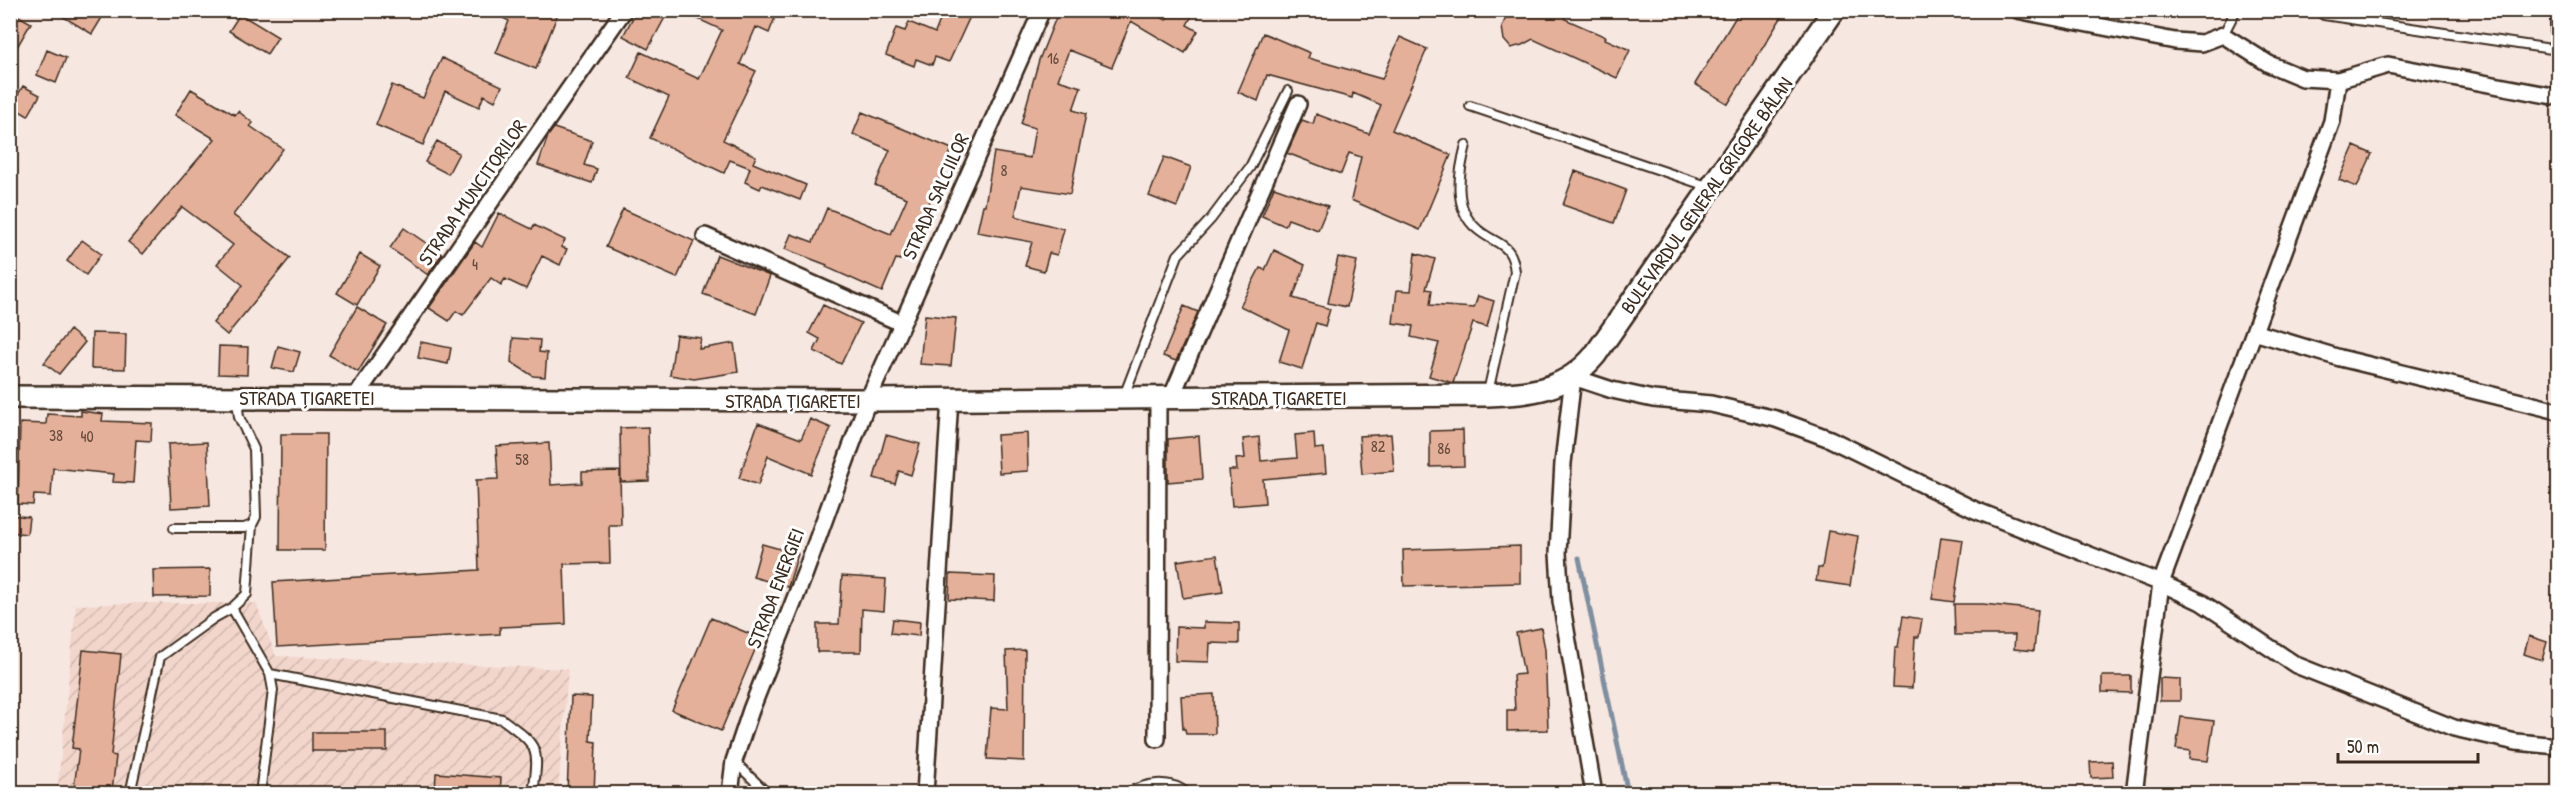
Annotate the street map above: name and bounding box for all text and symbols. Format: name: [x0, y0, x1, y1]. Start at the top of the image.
house number: 16: [1047, 47, 1059, 69]
street label: BULEVARDUL GENERAL GRIGORE BĂLAN: [1614, 71, 1798, 319]
street label: STRADA MUNCITORILOR: [412, 114, 532, 270]
street label: STRADA SALCIILOR: [895, 129, 975, 263]
house number: 8: [1001, 159, 1008, 181]
house number: 4: [472, 253, 478, 275]
street label: STRADA ȚIGARETEI: [239, 384, 375, 411]
street label: STRADA ȚIGARETEI: [1211, 384, 1347, 411]
street label: STRADA ȚIGARETEI: [725, 387, 861, 414]
house number: 38: [49, 424, 63, 446]
house number: 40: [80, 425, 94, 447]
house number: 82: [1371, 435, 1386, 457]
house number: 86: [1437, 437, 1451, 459]
house number: 58: [515, 448, 529, 470]
street label: STRADA ENERGIEI: [740, 524, 810, 652]
scale bar: [2338, 726, 2478, 764]
text: 50 m: [2347, 734, 2379, 759]

